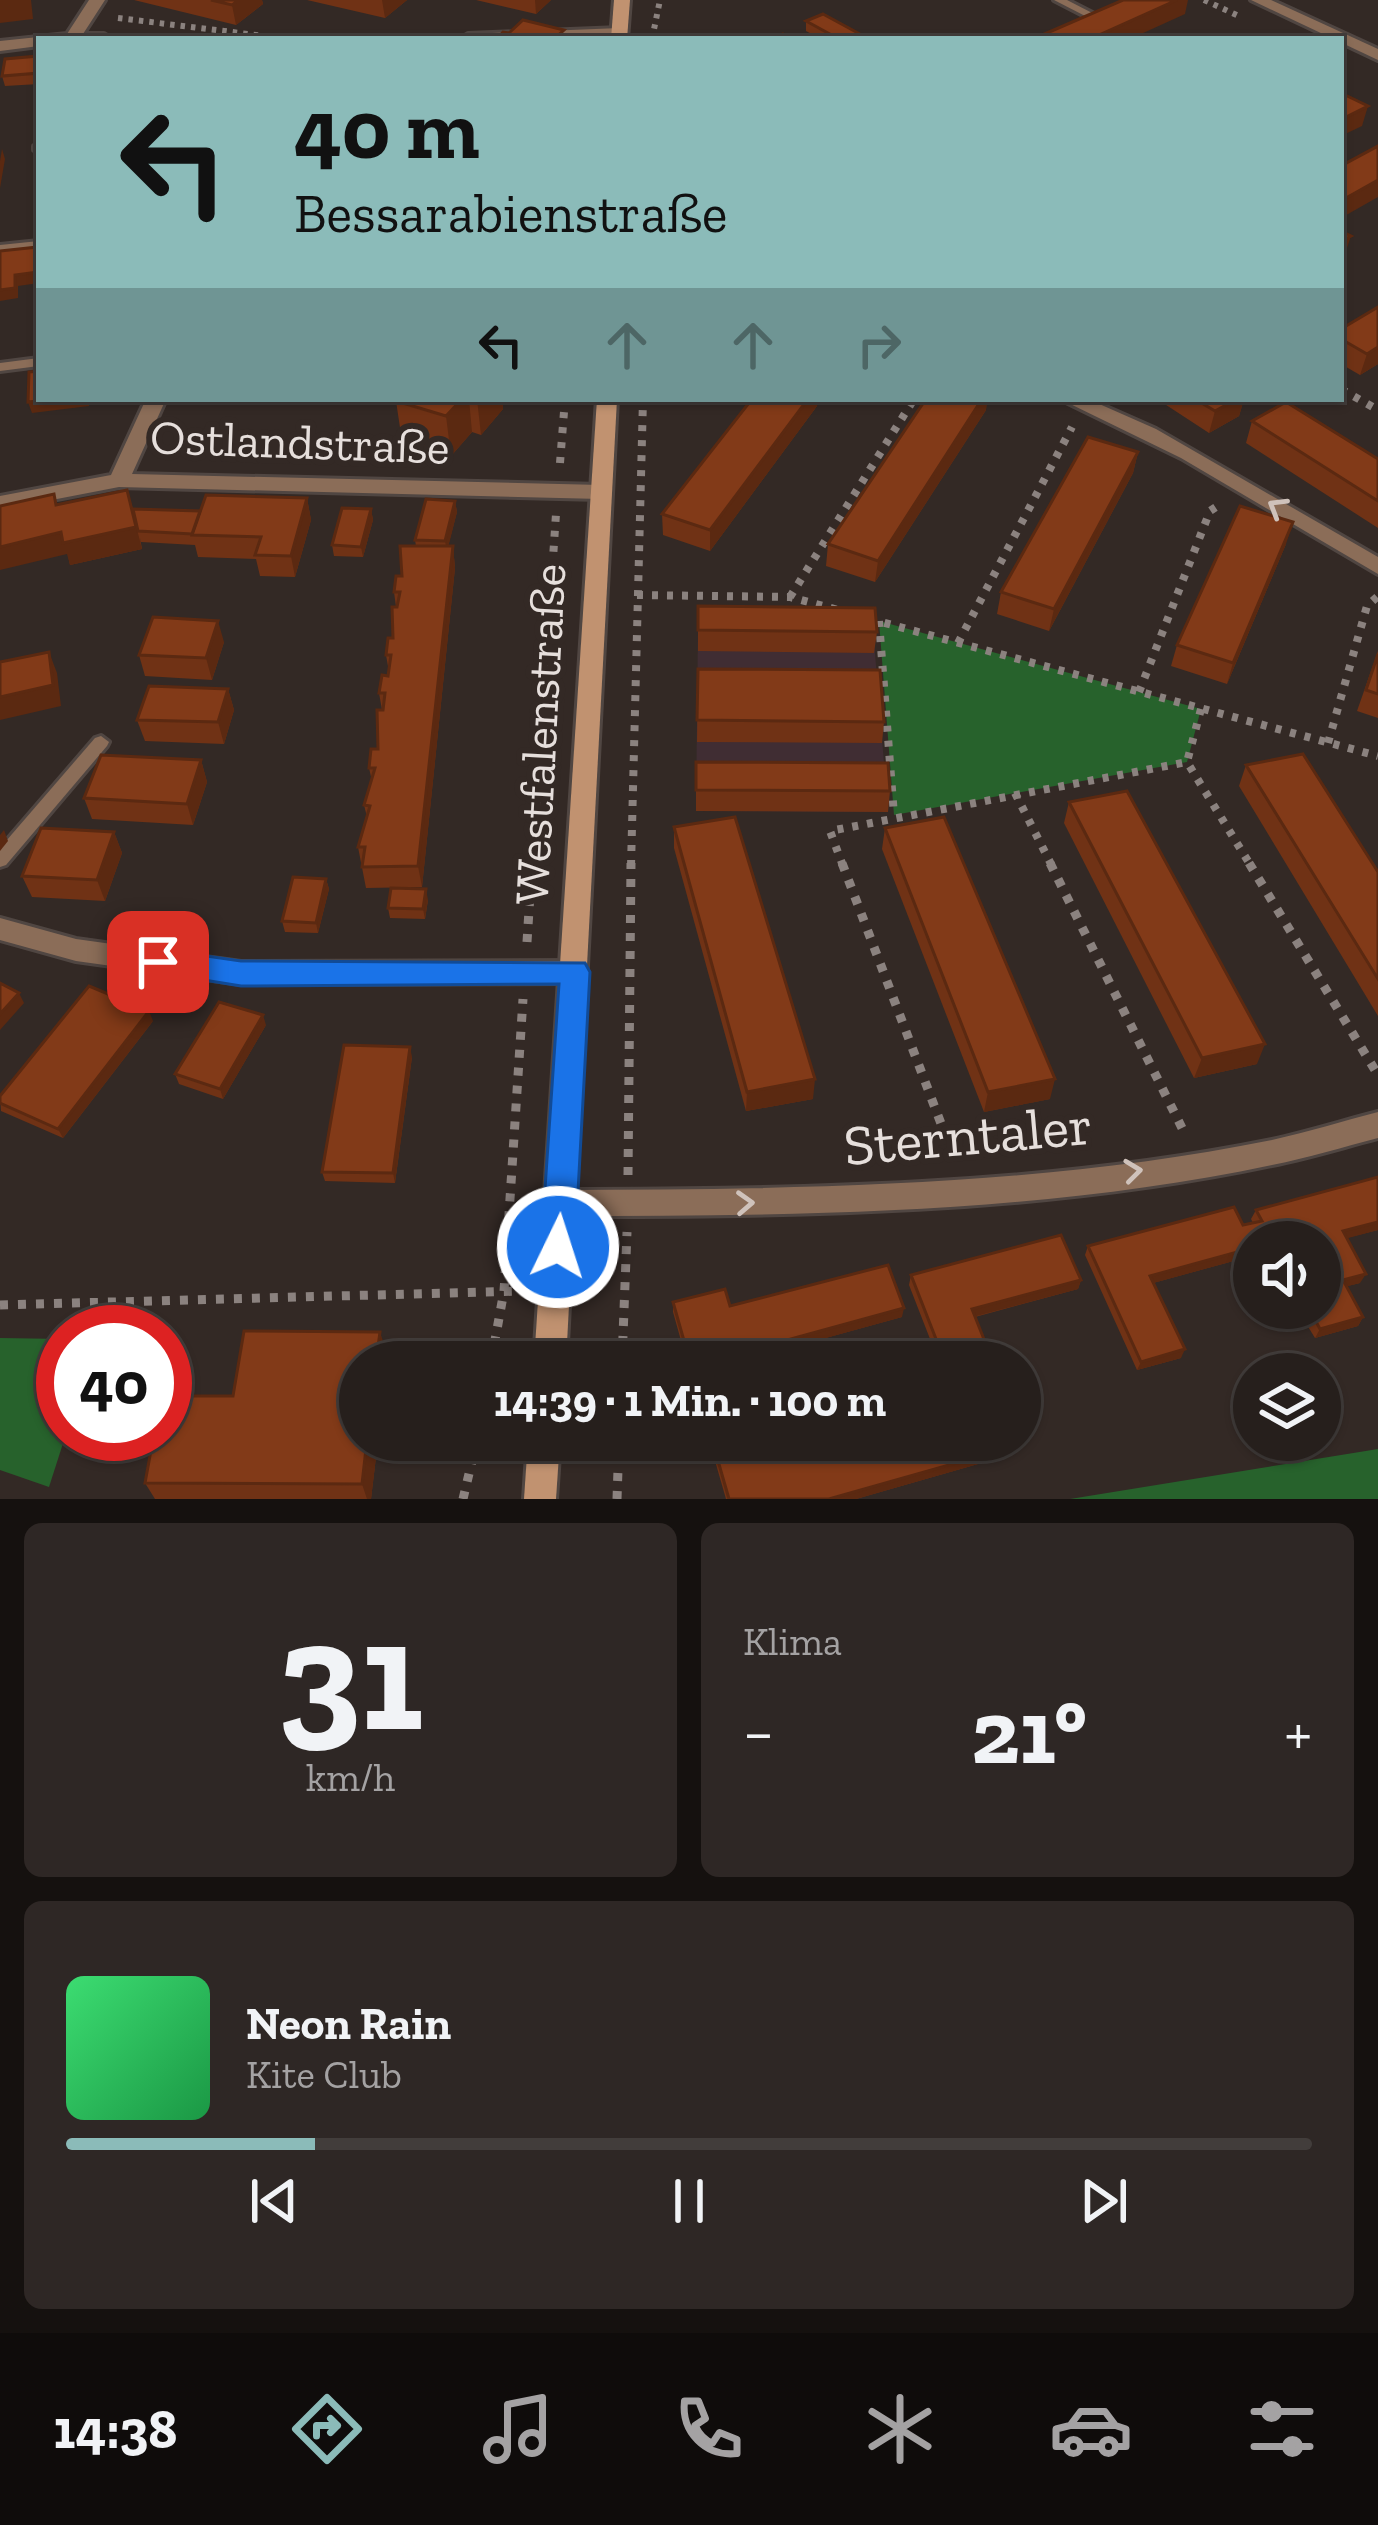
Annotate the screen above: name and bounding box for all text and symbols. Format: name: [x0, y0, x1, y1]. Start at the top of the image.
text: 40 m: [294, 79, 480, 180]
icon: left: [96, 84, 252, 240]
text: Bessarabienstraße: [294, 181, 727, 246]
icon: left: [468, 312, 534, 378]
icon: ahead: [594, 312, 660, 378]
icon: ahead: [720, 312, 786, 378]
icon: right: [846, 312, 912, 378]
street label: Ostlandstraße: [149, 408, 451, 476]
one-way arrow: [1268, 499, 1290, 521]
street label: Westfalenstraße: [503, 562, 577, 906]
pin: [107, 911, 209, 1013]
icon: arrive: [125, 929, 191, 995]
street label: Sterntaler: [841, 1090, 1095, 1180]
one-way arrow: [1123, 1159, 1143, 1185]
position arrow: [495, 1184, 621, 1310]
one-way arrow: [736, 1190, 755, 1216]
map controls: [1233, 1221, 1341, 1461]
button: sound: [1233, 1221, 1341, 1329]
speed limit sign: 40: [36, 1305, 192, 1461]
button: layers: [1233, 1353, 1341, 1461]
text: 14:39 · 1 Min. · 100 m: [494, 1374, 886, 1428]
text: 31: [277, 1582, 424, 1769]
text: Klima: [743, 1618, 842, 1665]
text: 21°: [971, 1678, 1087, 1786]
text: −: [743, 1693, 774, 1772]
text: +: [1284, 1693, 1312, 1772]
text: km/h: [306, 1754, 395, 1801]
text: Neon Rain: [246, 1997, 451, 2051]
text: Kite Club: [246, 2051, 402, 2098]
icon: previous: [241, 2168, 307, 2234]
icon: pause: [656, 2168, 722, 2234]
icon: next: [1071, 2168, 1137, 2234]
icon: directions: [285, 2387, 369, 2471]
icon: music: [476, 2387, 560, 2471]
icon: phone: [667, 2387, 751, 2471]
icon: climate: [858, 2387, 942, 2471]
icon: car: [1049, 2387, 1133, 2471]
icon: filters: [1240, 2387, 1324, 2471]
text: 14:38: [54, 2397, 177, 2462]

